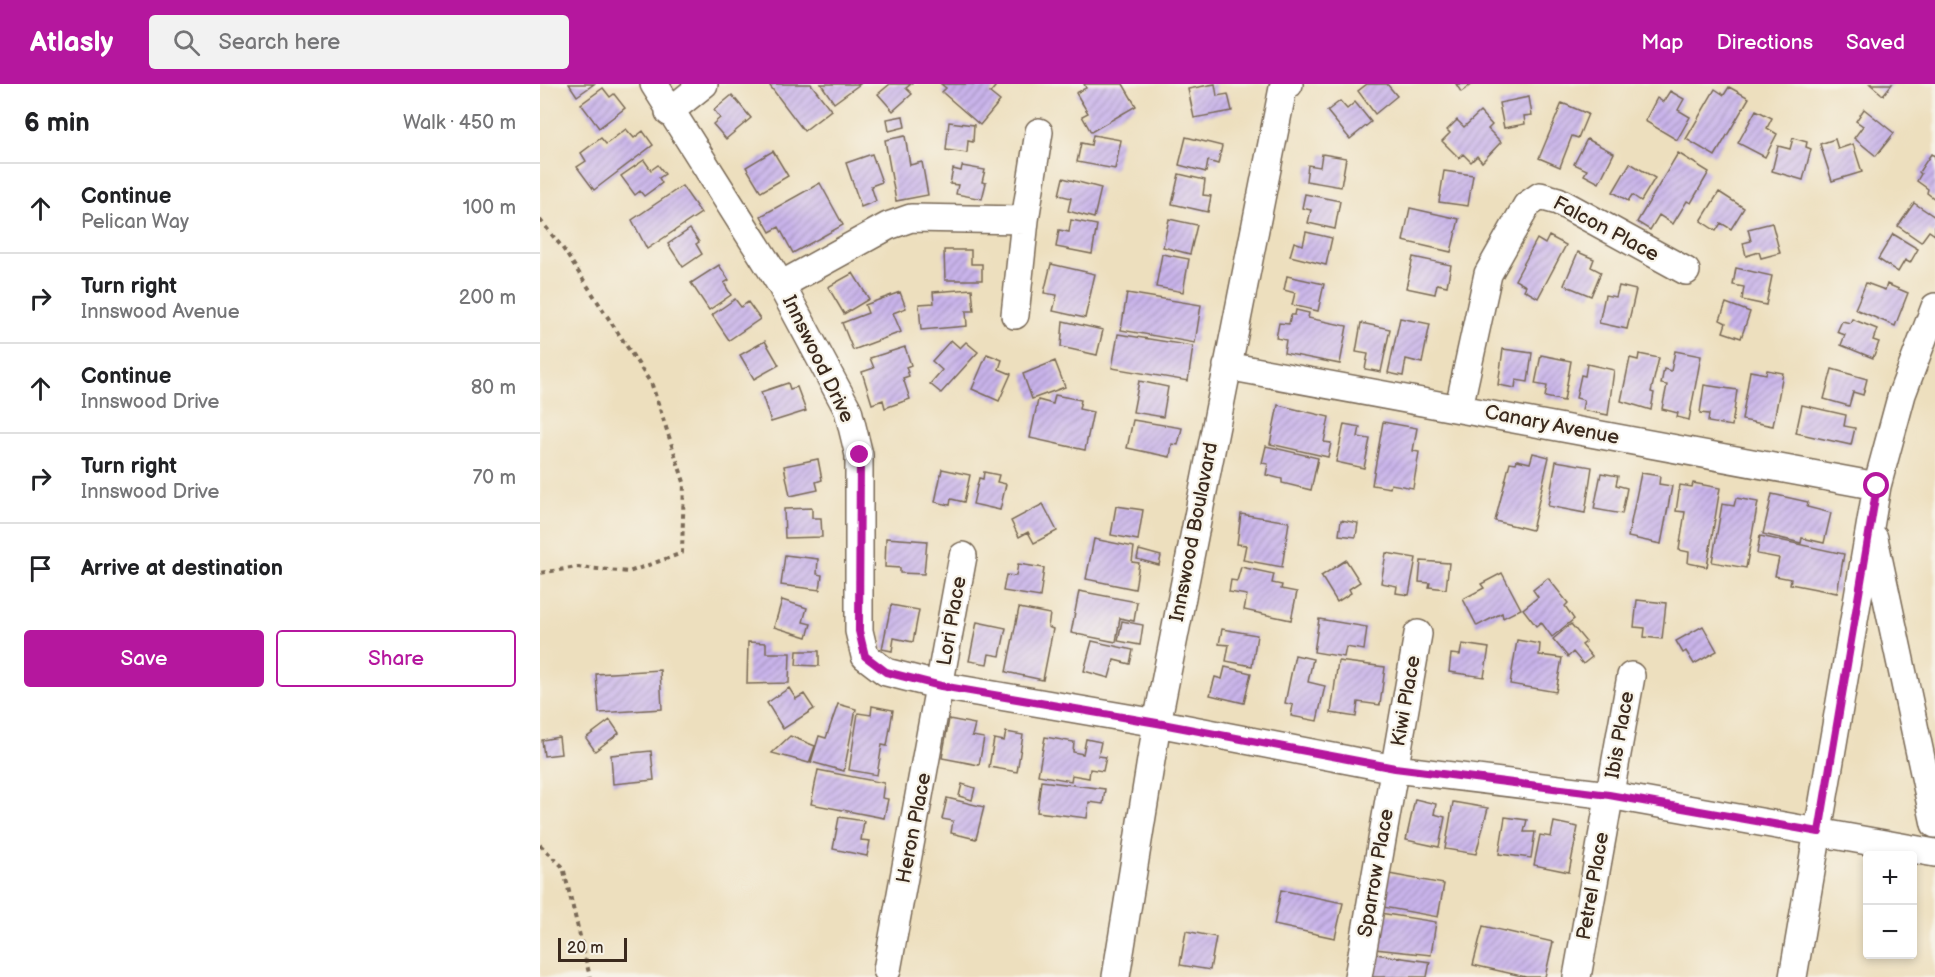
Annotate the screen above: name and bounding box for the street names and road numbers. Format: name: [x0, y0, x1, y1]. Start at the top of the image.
street label: Falcon Place: [1549, 191, 1663, 267]
street label: Innswood Drive: [777, 292, 859, 427]
street label: Canary Avenue: [1483, 400, 1621, 450]
street label: Innswood Boulavard: [1165, 440, 1223, 624]
street label: Lori Place: [932, 574, 972, 668]
street label: Kiwi Place: [1386, 654, 1426, 748]
street label: Ibis Place: [1601, 689, 1639, 780]
street label: Heron Place: [892, 771, 936, 885]
street label: Sparrow Place: [1353, 807, 1399, 939]
street label: Petrel Place: [1572, 830, 1614, 942]

